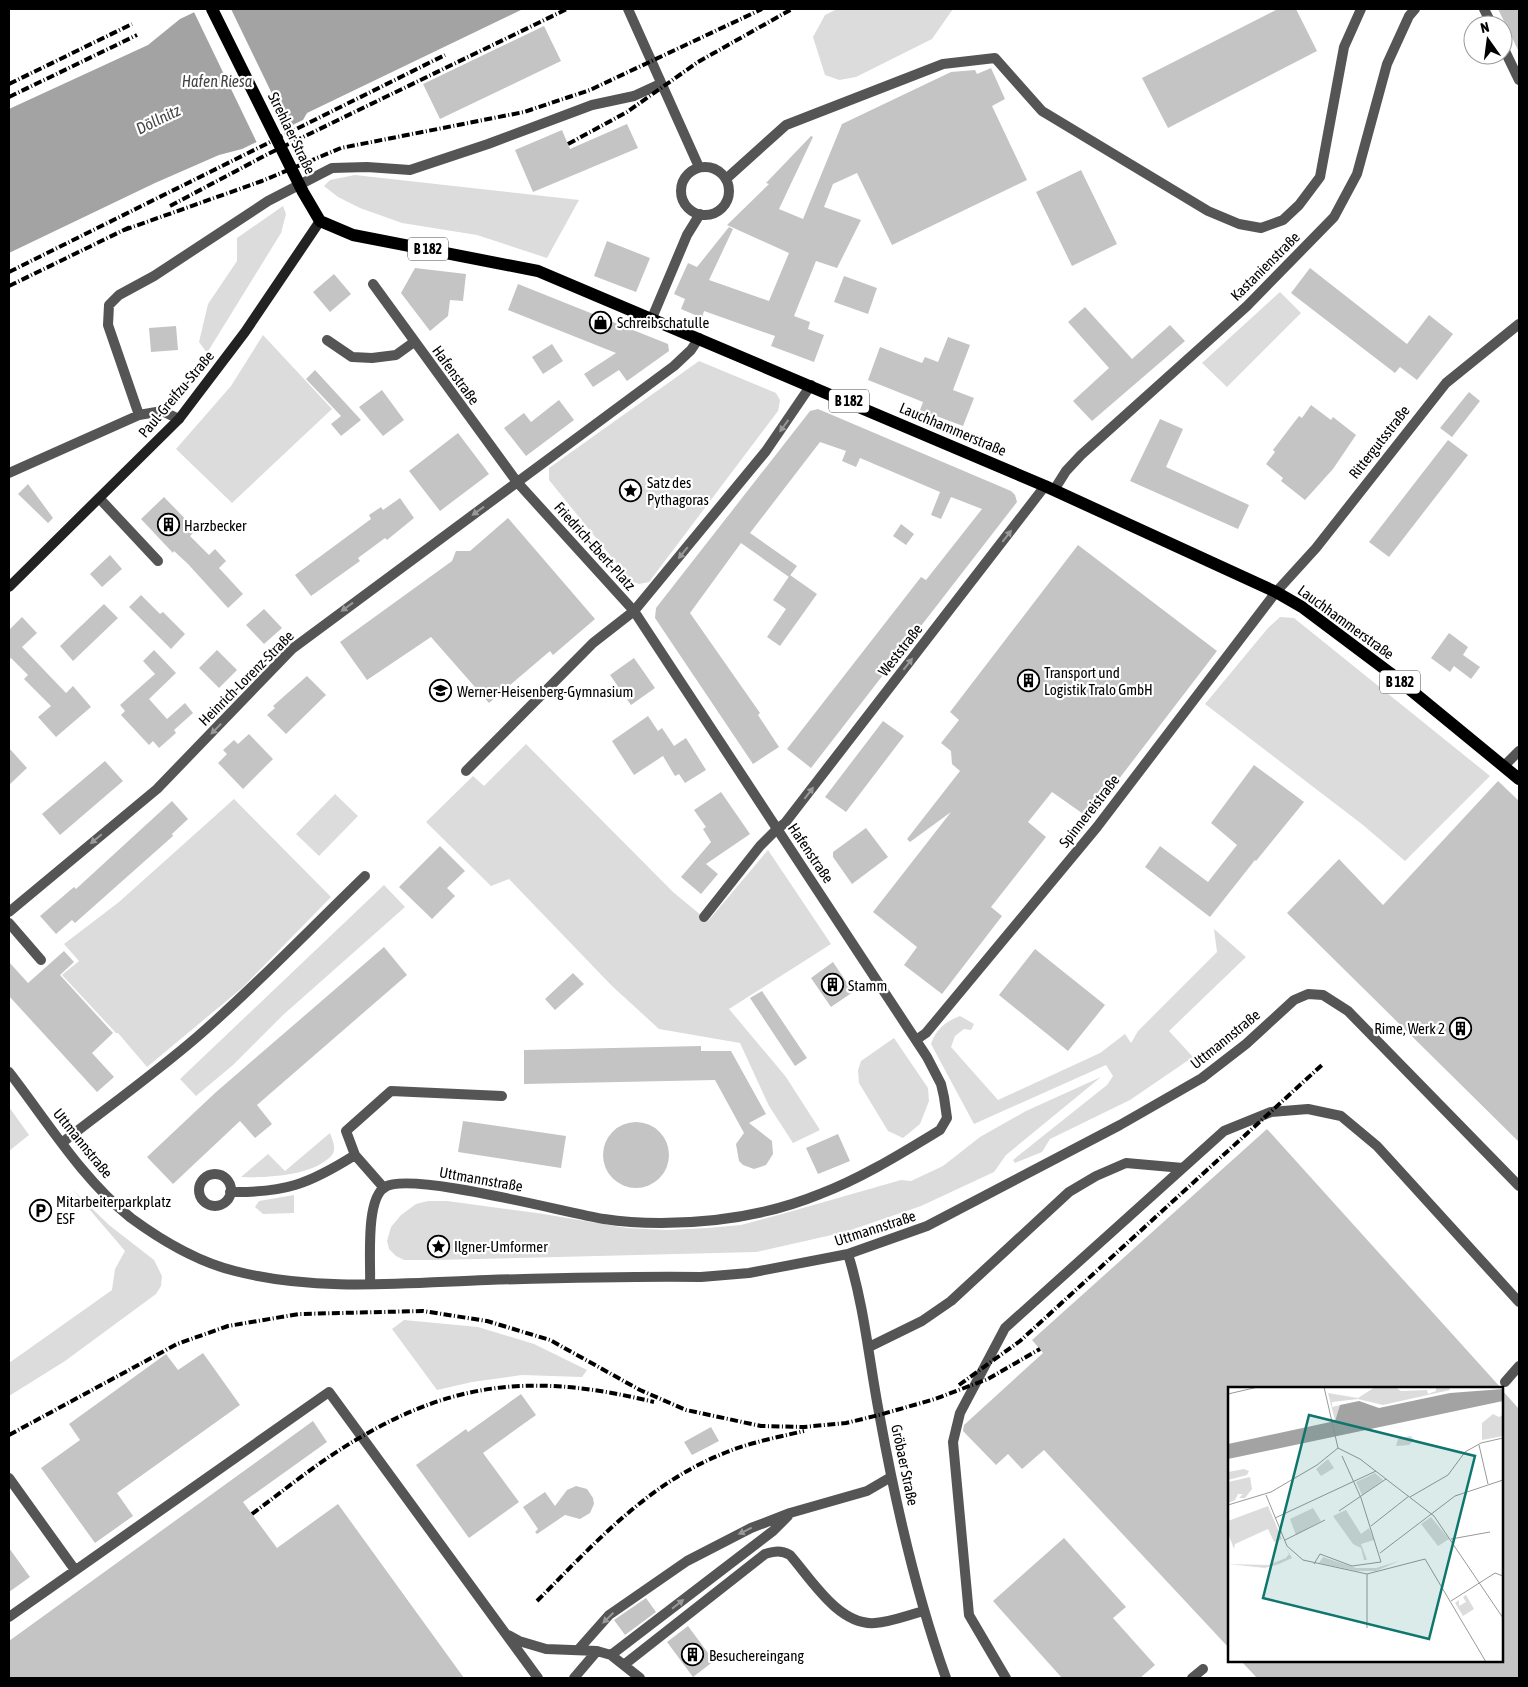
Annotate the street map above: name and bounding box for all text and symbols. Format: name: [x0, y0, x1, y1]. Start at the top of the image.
north arrow: [1463, 15, 1513, 65]
text: N: [1479, 19, 1491, 36]
water label: Hafen Riesa: [182, 72, 253, 90]
street label: Strehlaer Straße: [265, 89, 319, 177]
water label: Döllnitz: [133, 101, 183, 137]
street label: Kastanienstraße: [1227, 228, 1303, 304]
road number: B 182: [408, 238, 448, 260]
shop icon: Schreibschatulle: [589, 310, 613, 334]
place label: Schreibschatulle: [617, 314, 709, 331]
street label: Hafenstraße: [429, 342, 483, 408]
street label: Paul-Greifzu-Straße: [135, 347, 217, 441]
road number: B 182: [829, 390, 869, 412]
street label: Lauchhammerstraße: [897, 399, 1009, 459]
street label: Rittergutsstraße: [1345, 402, 1413, 482]
one-way arrow: [779, 419, 789, 433]
place label: Satz des Pythagoras: [647, 474, 709, 508]
place icon: Satz des Pythagoras: [619, 479, 643, 503]
street label: Friedrich-Ebert-Platz: [551, 498, 639, 594]
one-way arrow: [471, 506, 485, 516]
building icon: Harzbecker: [156, 513, 180, 537]
place label: Harzbecker: [184, 517, 247, 534]
one-way arrow: [1002, 530, 1013, 543]
one-way arrow: [677, 546, 688, 559]
street label: Lauchhammerstraße: [1295, 581, 1397, 663]
one-way arrow: [341, 602, 354, 613]
street label: Weststraße: [874, 620, 926, 679]
street label: Heinrich-Lorenz-Straße: [195, 627, 297, 729]
one-way arrow: [903, 657, 913, 671]
place label: Transport und Logistik Tralo GmbH: [1044, 664, 1153, 698]
building icon: Transport und Logistik Tralo GmbH: [1016, 669, 1040, 693]
road number: B 182: [1380, 670, 1420, 694]
school or university icon: Werner-Heisenberg-Gymnasium: [429, 679, 453, 703]
place label: Werner-Heisenberg-Gymnasium: [457, 683, 633, 700]
one-way arrow: [210, 723, 222, 735]
street label: Spinnereistraße: [1055, 771, 1123, 851]
one-way arrow: [803, 787, 814, 800]
street label: Hafenstraße: [785, 820, 837, 886]
one-way arrow: [90, 834, 103, 845]
building icon: Stamm: [820, 973, 844, 997]
place label: Stamm: [848, 977, 887, 994]
street label: Uttmannstraße: [1187, 1006, 1263, 1072]
building icon: Rime, Werk 2: [1449, 1016, 1473, 1040]
place label: Rime, Werk 2: [1374, 1020, 1445, 1037]
street label: Uttmannstraße: [50, 1105, 116, 1181]
street label: Uttmannstraße: [438, 1163, 524, 1195]
place label: Mitarbeiterparkplatz ESF: [56, 1193, 171, 1227]
parking icon: Mitarbeiterparkplatz ESF: [28, 1198, 52, 1222]
street label: Uttmannstraße: [832, 1207, 918, 1249]
place icon: Ilgner-Umformer: [426, 1234, 450, 1258]
place label: Ilgner-Umformer: [454, 1238, 548, 1255]
inset map: [1228, 1387, 1503, 1662]
street label: Gröbaer Straße: [888, 1423, 922, 1507]
one-way arrow: [738, 1528, 752, 1536]
one-way arrow: [671, 1599, 684, 1610]
one-way arrow: [602, 1612, 614, 1624]
building icon: Besuchereingang: [681, 1643, 705, 1667]
place label: Besuchereingang: [709, 1647, 804, 1664]

